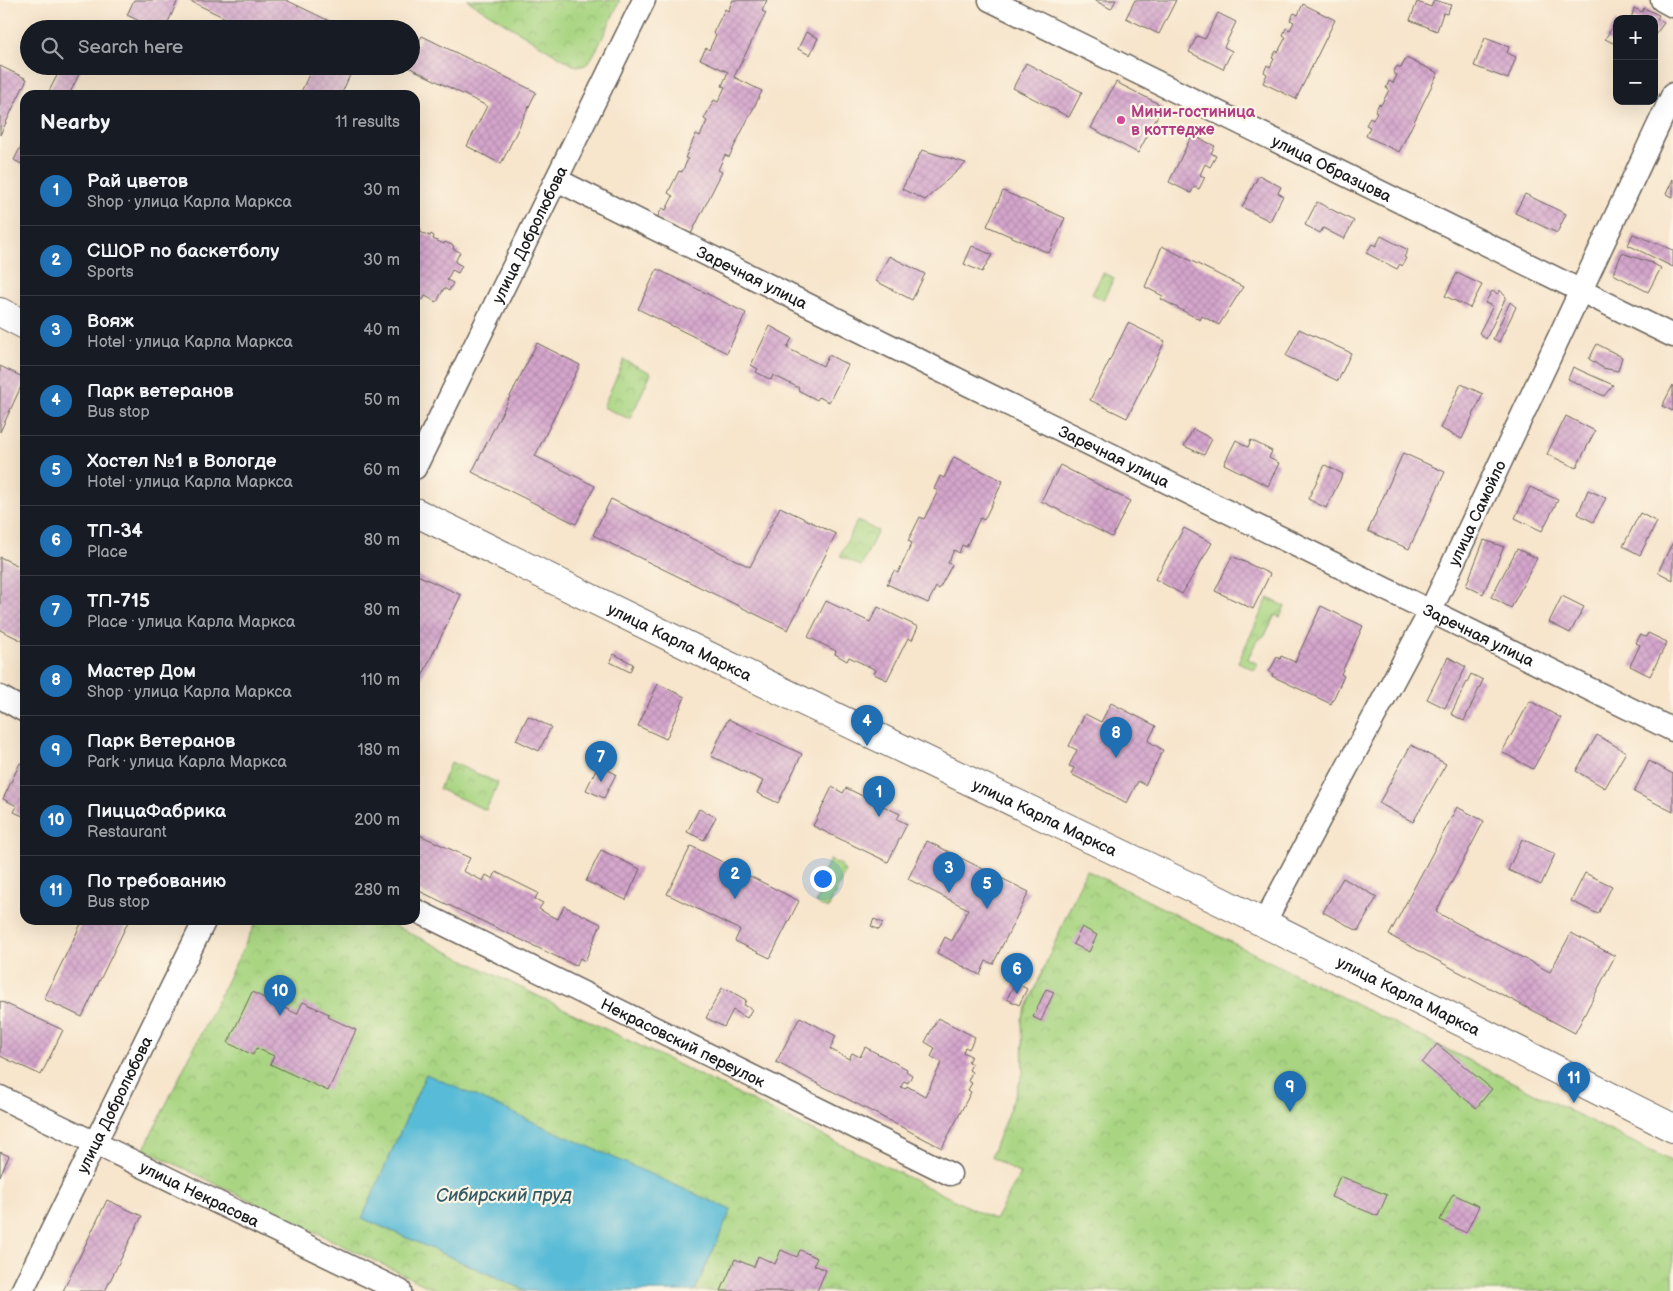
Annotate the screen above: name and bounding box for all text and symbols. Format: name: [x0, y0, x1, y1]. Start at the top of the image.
map controls: [1613, 15, 1658, 105]
button: +: [1613, 15, 1658, 60]
search box: [20, 20, 420, 75]
icon: search: [38, 34, 66, 62]
text: Search here: [78, 36, 183, 59]
button: −: [1613, 60, 1658, 105]
place label: Мини-гостиница в коттедже: [1131, 103, 1256, 140]
text: Nearby: [40, 110, 110, 135]
text: 11 results: [335, 113, 400, 132]
marker: Мини-гостиница в коттедже: [1115, 114, 1127, 126]
street label: улица Образцова: [1268, 132, 1395, 207]
street label: улица Добролюбова: [489, 163, 572, 307]
text: Рай цветов: [87, 170, 188, 193]
text: 1: [53, 181, 59, 200]
text: 30 m: [363, 181, 400, 200]
text: Shop · улица Карла Маркса: [87, 193, 292, 212]
text: СШОР по баскетболу: [87, 240, 279, 263]
street label: Заречная улица: [693, 243, 810, 314]
text: 2: [51, 251, 61, 270]
text: 30 m: [363, 251, 400, 270]
text: Sports: [87, 263, 134, 282]
text: Вояж: [87, 310, 134, 333]
text: 3: [51, 321, 61, 340]
text: 40 m: [363, 321, 400, 340]
text: Hotel · улица Карла Маркса: [87, 333, 293, 352]
text: Парк ветеранов: [87, 380, 234, 403]
text: 4: [51, 391, 61, 410]
text: 50 m: [364, 391, 400, 410]
text: Bus stop: [87, 403, 150, 422]
street label: Заречная улица: [1055, 422, 1173, 493]
text: Хостел №1 в Вологде: [87, 450, 277, 473]
street label: улица Самойло: [1445, 458, 1511, 569]
text: 5: [51, 461, 61, 480]
text: 60 m: [363, 461, 400, 480]
text: Hotel · улица Карла Маркса: [87, 473, 293, 492]
text: ТП-34: [87, 520, 143, 543]
text: 6: [51, 531, 61, 550]
text: 80 m: [364, 531, 400, 550]
text: Place: [87, 543, 128, 562]
text: ТП-715: [87, 590, 150, 613]
street label: улица Карла Маркса: [604, 600, 755, 686]
text: 7: [52, 601, 60, 620]
text: 80 m: [364, 601, 400, 620]
street label: Заречная улица: [1420, 601, 1537, 672]
text: Place · улица Карла Маркса: [87, 613, 296, 632]
text: Мастер Дом: [87, 660, 196, 683]
text: 8: [51, 671, 61, 690]
text: 110 m: [361, 671, 400, 690]
text: Shop · улица Карла Маркса: [87, 683, 292, 702]
pin: 4: [851, 705, 883, 746]
pin: 8: [1100, 717, 1132, 758]
text: Парк Ветеранов: [87, 730, 235, 753]
text: 9: [51, 741, 61, 760]
text: 180 m: [358, 741, 400, 760]
pin: 7: [585, 741, 617, 782]
text: Park · улица Карла Маркса: [87, 753, 287, 772]
pin: 1: [863, 776, 895, 817]
street label: улица Карла Маркса: [969, 776, 1120, 861]
text: ПиццаФабрика: [87, 800, 226, 823]
text: 10: [48, 811, 64, 830]
text: 200 m: [354, 811, 400, 830]
text: Restaurant: [87, 823, 167, 842]
pin: 3: [933, 852, 965, 893]
pin: 2: [719, 858, 751, 899]
your location: [810, 866, 836, 892]
pin: 5: [971, 868, 1003, 909]
text: По требованию: [87, 870, 226, 893]
text: 11: [49, 881, 63, 900]
text: 280 m: [354, 881, 400, 900]
text: Bus stop: [87, 893, 150, 912]
pin: 6: [1001, 953, 1033, 994]
street label: улица Карла Маркса: [1333, 953, 1483, 1041]
pin: 10: [264, 975, 296, 1016]
street label: Некрасовский переулок: [597, 995, 768, 1092]
street label: улица Добролюбова: [74, 1033, 157, 1177]
pin: 11: [1558, 1062, 1590, 1103]
pin: 9: [1274, 1071, 1306, 1112]
street label: улица Некрасова: [136, 1158, 262, 1232]
water label: Сибирский пруд: [436, 1185, 572, 1206]

